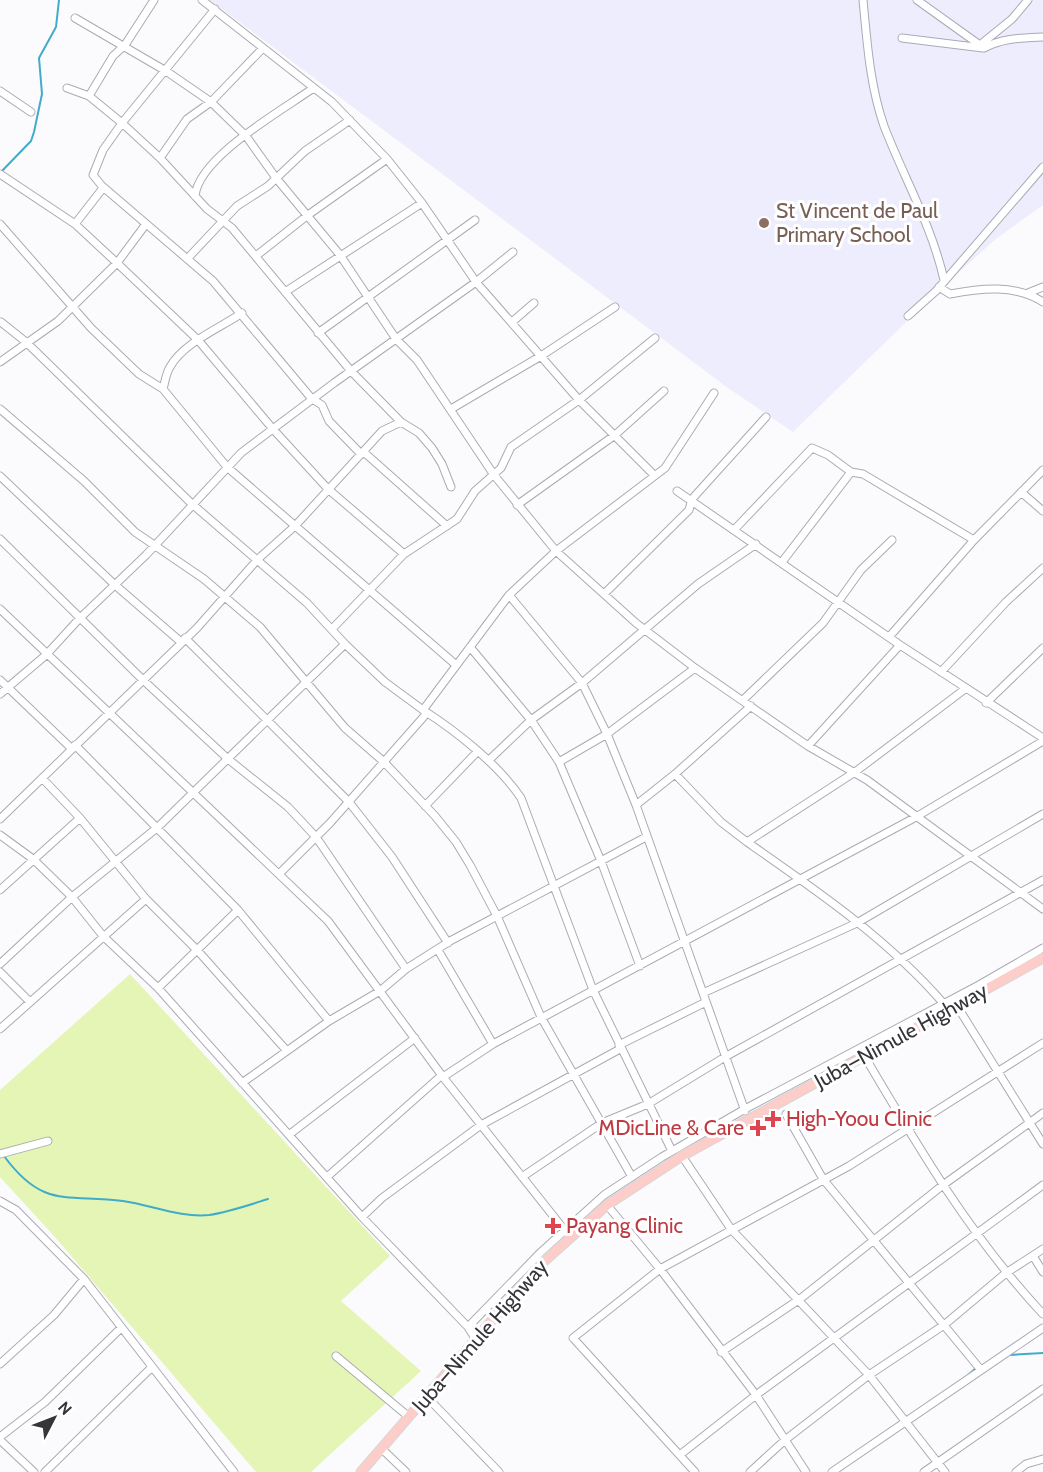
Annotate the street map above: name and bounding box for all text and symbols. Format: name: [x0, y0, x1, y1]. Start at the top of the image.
place label: St Vincent de Paul Primary School: [776, 198, 938, 247]
marker: St Vincent de Paul Primary School: [757, 216, 771, 230]
street label: Juba–Nimule Highway: [809, 977, 992, 1094]
place label: High-Yoou Clinic: [786, 1106, 932, 1131]
marker: High-Yoou Clinic: [764, 1110, 782, 1128]
place label: MDicLine & Care: [598, 1115, 744, 1140]
marker: MDicLine & Care: [749, 1119, 767, 1137]
place label: Payang Clinic: [566, 1213, 683, 1238]
marker: Payang Clinic: [544, 1217, 562, 1235]
street label: Juba–Nimule Highway: [406, 1254, 553, 1418]
north arrow: [24, 1388, 84, 1448]
text: N: [54, 1398, 76, 1419]

